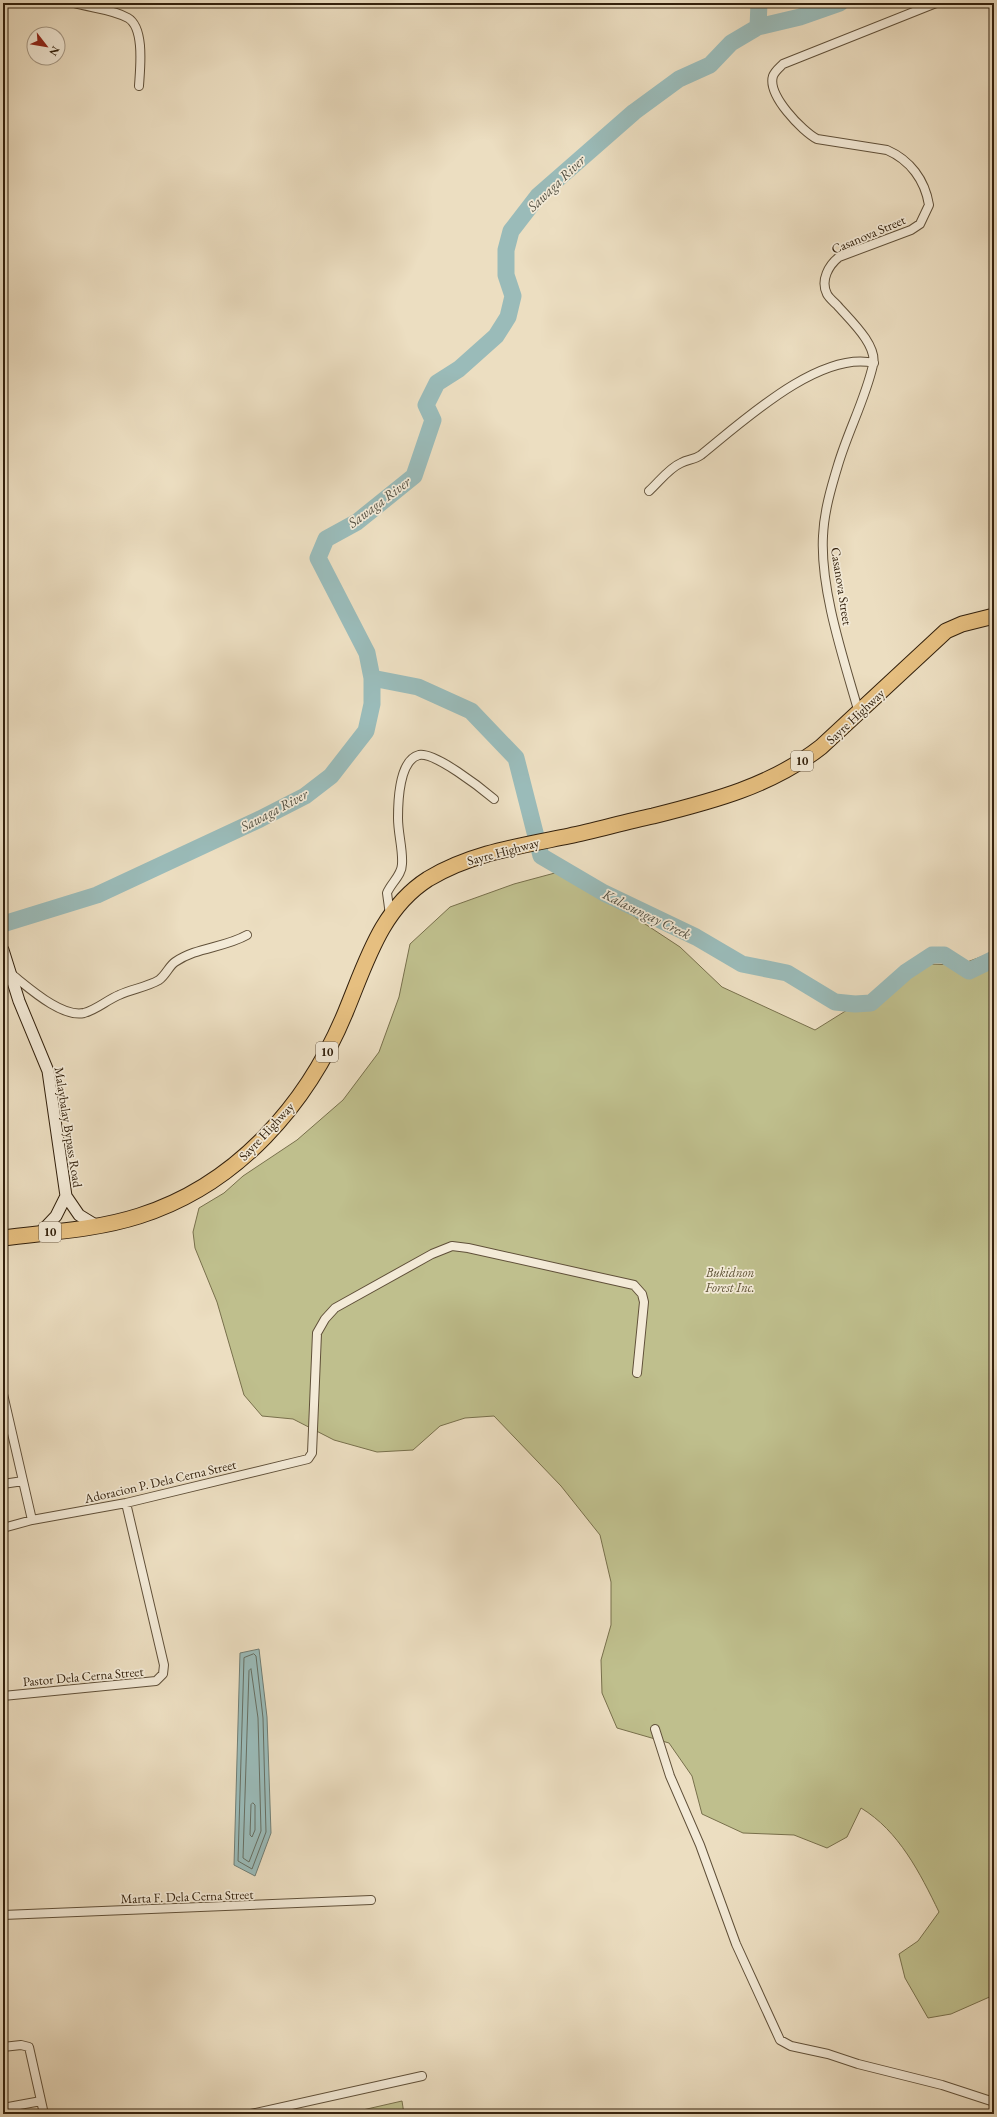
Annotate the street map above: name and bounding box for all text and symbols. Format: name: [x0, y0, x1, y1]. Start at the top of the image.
north arrow: [26, 26, 66, 66]
text: N: [46, 44, 63, 59]
water label: Sawaga River: [522, 150, 589, 216]
street label: Casanova Street: [829, 211, 908, 258]
water label: Sawaga River: [343, 472, 414, 532]
street label: Casanova Street: [827, 546, 856, 626]
street label: Sayre Highway: [822, 685, 888, 748]
road number: 10: [791, 751, 813, 771]
water label: Sawaga River: [236, 784, 311, 836]
street label: Sayre Highway: [465, 834, 541, 869]
water label: Kalasungay Creek: [599, 884, 695, 943]
road number: 10: [316, 1042, 338, 1062]
street label: Malaybalay Bypass Road: [51, 1066, 86, 1189]
street label: Sayre Highway: [235, 1098, 298, 1164]
road number: 10: [39, 1222, 61, 1242]
park label: Bukidnon Forest Inc.: [704, 1264, 755, 1296]
street label: Adoracion P. Dela Cerna Street: [82, 1456, 238, 1507]
street label: Pastor Dela Cerna Street: [22, 1663, 144, 1690]
street label: Marta F. Dela Cerna Street: [120, 1886, 254, 1907]

